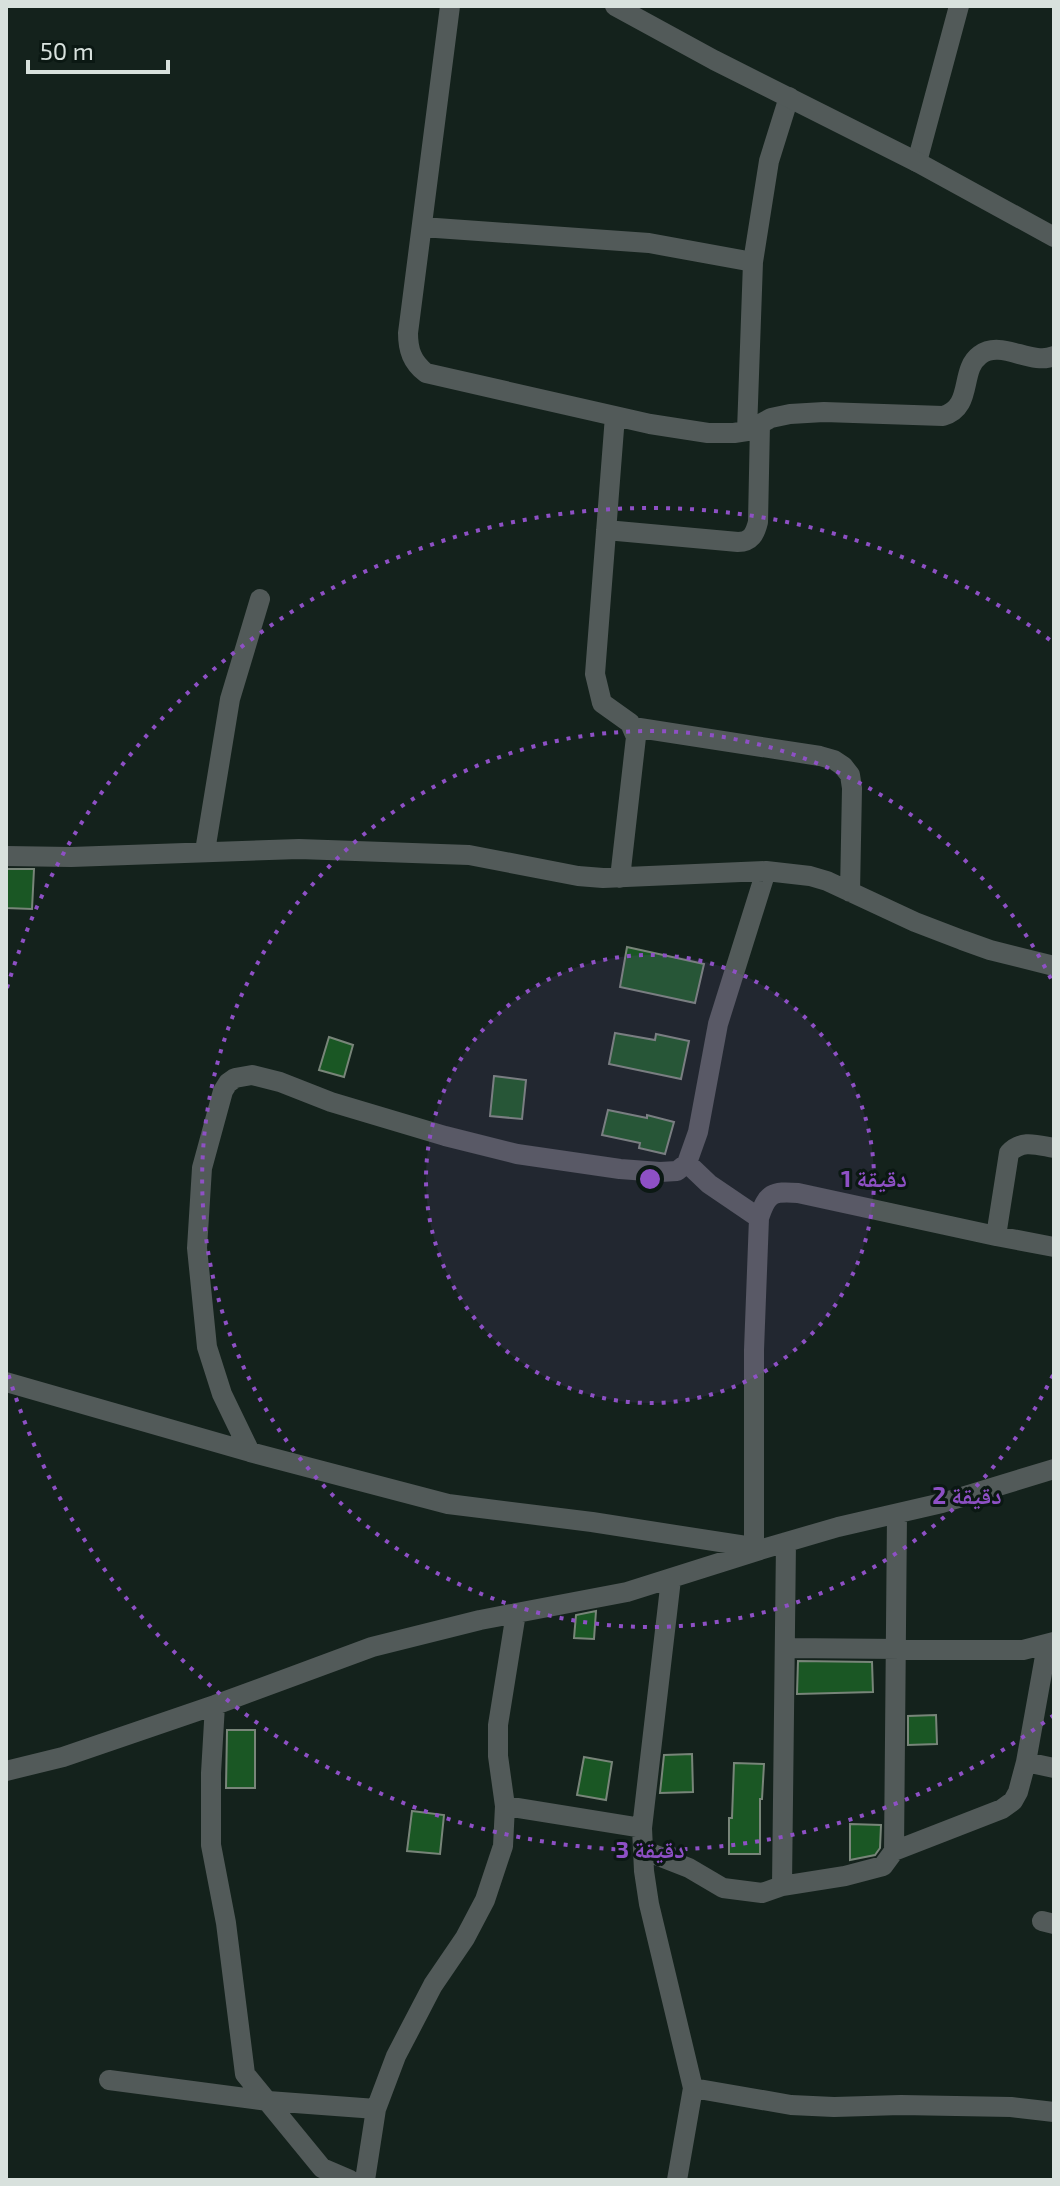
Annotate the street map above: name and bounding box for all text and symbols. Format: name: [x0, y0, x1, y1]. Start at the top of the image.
scale bar: [28, 24, 168, 74]
text: 50 m: [40, 36, 94, 65]
text: 1 دقيقة: [841, 1163, 907, 1193]
centre of rings: [636, 1165, 664, 1193]
text: 2 دقيقة: [932, 1480, 1002, 1510]
text: 3 دقيقة: [615, 1834, 685, 1864]

